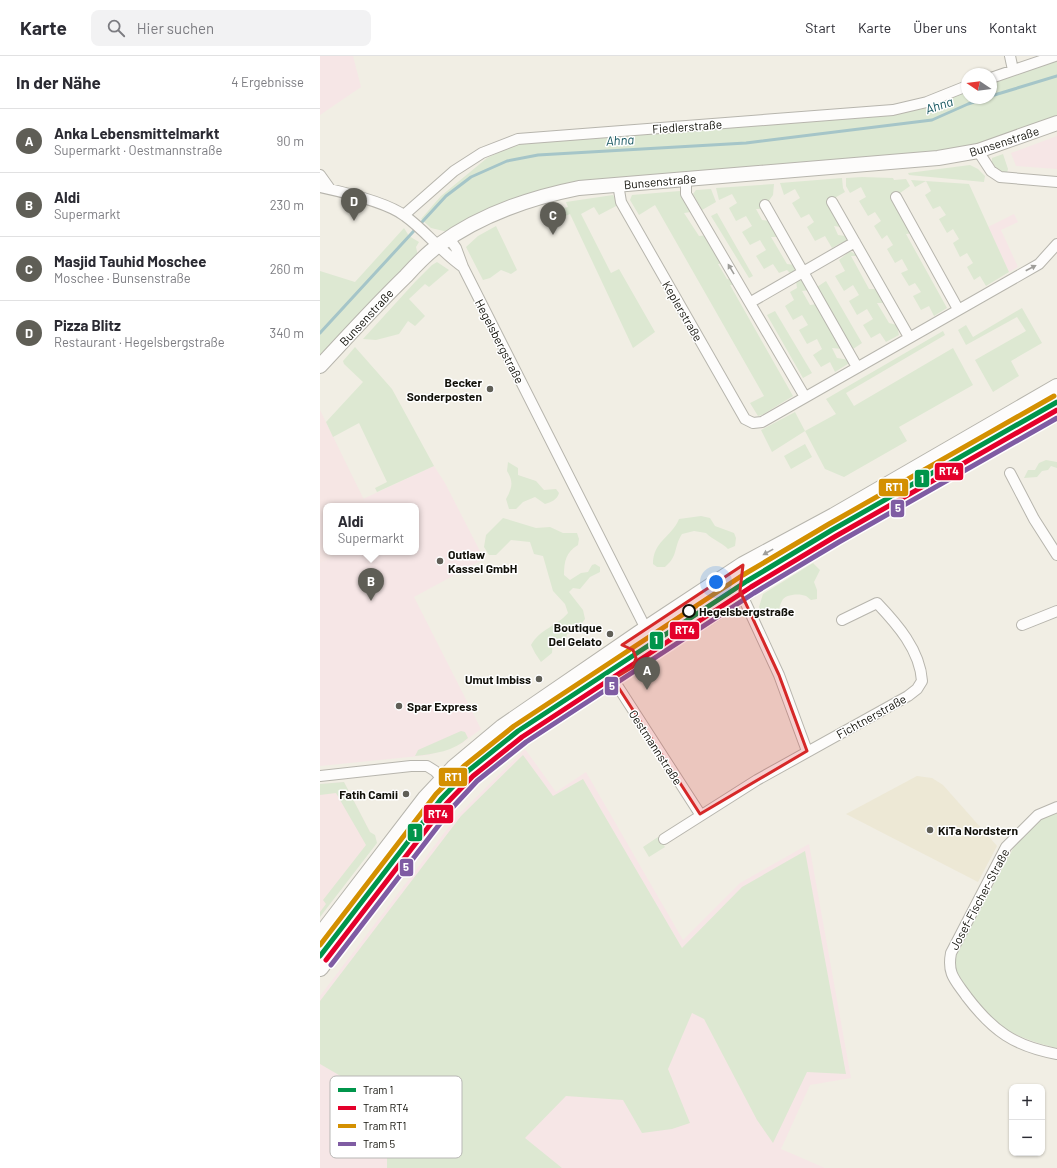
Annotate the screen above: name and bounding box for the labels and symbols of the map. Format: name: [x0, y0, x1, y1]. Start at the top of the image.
north arrow: [961, 68, 997, 104]
water label: Ahna: [923, 93, 955, 117]
street label: Fiedlerstraße: [652, 117, 722, 135]
street label: Bunsenstraße: [967, 123, 1041, 159]
water label: Ahna: [606, 131, 635, 149]
street label: Bunsenstraße: [623, 171, 697, 191]
pin: D: [341, 188, 367, 221]
pin: C: [540, 202, 566, 235]
one-way arrow: [727, 264, 735, 274]
one-way arrow: [1025, 265, 1037, 271]
street label: Keplerstraße: [660, 278, 706, 344]
street label: Bunsenstraße: [336, 286, 396, 348]
street label: Hegelsbergstraße: [473, 297, 527, 385]
place label: Becker Sonderposten: [407, 375, 482, 403]
marker: Becker Sonderposten: [485, 384, 495, 394]
line badge: RT4: [934, 462, 964, 481]
text: RT4: [939, 464, 959, 477]
line badge: 1: [914, 469, 930, 488]
text: 1: [920, 472, 924, 485]
line badge: RT1: [878, 478, 909, 497]
text: RT1: [885, 480, 903, 493]
line badge: 5: [890, 499, 905, 518]
text: 5: [895, 501, 901, 514]
place label: Outlaw Kassel GmbH: [448, 547, 517, 575]
one-way arrow: [762, 548, 773, 555]
marker: Outlaw Kassel GmbH: [435, 556, 445, 566]
pin: B: [358, 568, 384, 601]
your location: [706, 572, 726, 592]
marker: Hegelsbergstraße: [682, 604, 696, 618]
place label: Hegelsbergstraße: [699, 604, 795, 618]
place label: Boutique Del Gelato: [549, 620, 602, 648]
line badge: RT4: [669, 621, 700, 640]
text: RT4: [675, 623, 695, 636]
marker: Boutique Del Gelato: [605, 629, 615, 639]
line badge: 1: [649, 631, 664, 650]
text: 1: [654, 633, 658, 646]
pin: A: [634, 657, 660, 690]
place label: Umut Imbiss: [465, 672, 531, 686]
marker: Umut Imbiss: [534, 674, 544, 684]
line badge: 5: [604, 676, 619, 696]
text: 5: [609, 679, 615, 692]
street label: Fichtnerstraße: [834, 691, 908, 741]
place label: Spar Express: [407, 699, 477, 713]
marker: Spar Express: [394, 701, 404, 711]
street label: Oestmannstraße: [627, 707, 685, 787]
line badge: RT1: [438, 767, 468, 787]
text: RT1: [444, 770, 462, 783]
place label: Fatih Camii: [339, 787, 398, 801]
marker: Fatih Camii: [401, 789, 411, 799]
line badge: RT4: [423, 804, 454, 824]
text: RT4: [428, 807, 448, 820]
line badge: 1: [407, 823, 423, 842]
place label: KiTa Nordstern: [938, 823, 1018, 837]
marker: KiTa Nordstern: [925, 825, 935, 835]
text: 1: [413, 826, 417, 839]
street label: Josef-Fischer-Straße: [946, 846, 1012, 952]
line badge: 5: [399, 858, 414, 877]
text: 5: [403, 860, 409, 873]
legend: [330, 1076, 462, 1158]
text: Tram 1: [363, 1083, 393, 1096]
text: Tram RT4: [363, 1101, 409, 1114]
text: Tram RT1: [363, 1119, 406, 1132]
text: Tram 5: [363, 1137, 396, 1150]

